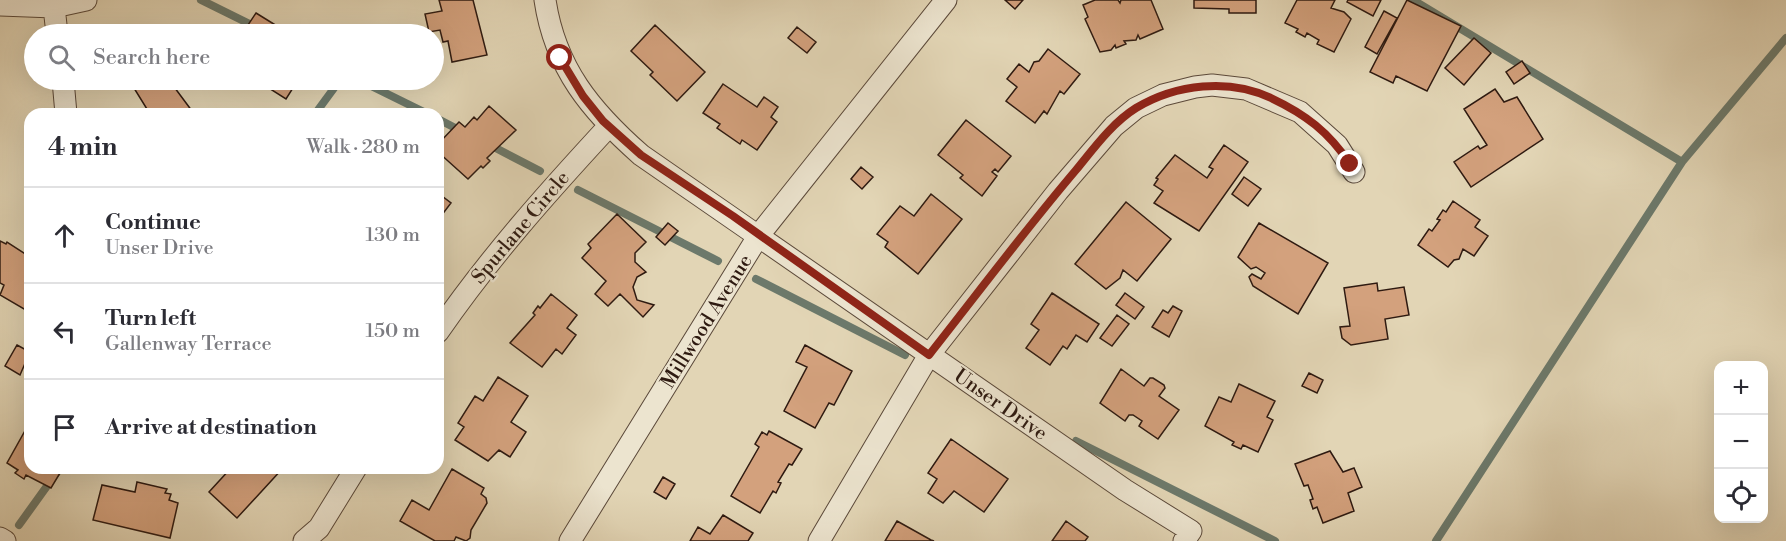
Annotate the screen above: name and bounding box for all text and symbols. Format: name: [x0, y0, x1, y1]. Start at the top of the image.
search box: [24, 24, 444, 90]
icon: search: [45, 41, 78, 74]
text: Search here: [93, 44, 210, 71]
route start: [546, 44, 572, 70]
text: 4 min: [48, 131, 118, 163]
text: Walk · 280 m: [307, 135, 420, 160]
route end: [1336, 150, 1362, 176]
street label: Spurlane Circle: [467, 166, 576, 289]
text: Continue: [105, 209, 201, 236]
icon: ahead: [48, 219, 81, 252]
text: 130 m: [365, 223, 420, 248]
text: Unser Drive: [105, 236, 214, 261]
street label: Millwood Avenue: [656, 250, 759, 394]
text: Turn left: [105, 305, 196, 332]
icon: left: [48, 315, 81, 348]
text: 150 m: [365, 319, 420, 344]
text: Gallenway Terrace: [105, 332, 272, 357]
map controls: [1714, 361, 1768, 523]
button: +: [1714, 361, 1768, 415]
street label: Unser Drive: [948, 364, 1052, 447]
icon: arrive: [48, 411, 81, 444]
text: Arrive at destination: [105, 414, 317, 441]
button: −: [1714, 415, 1768, 469]
button: locate: [1714, 469, 1768, 523]

